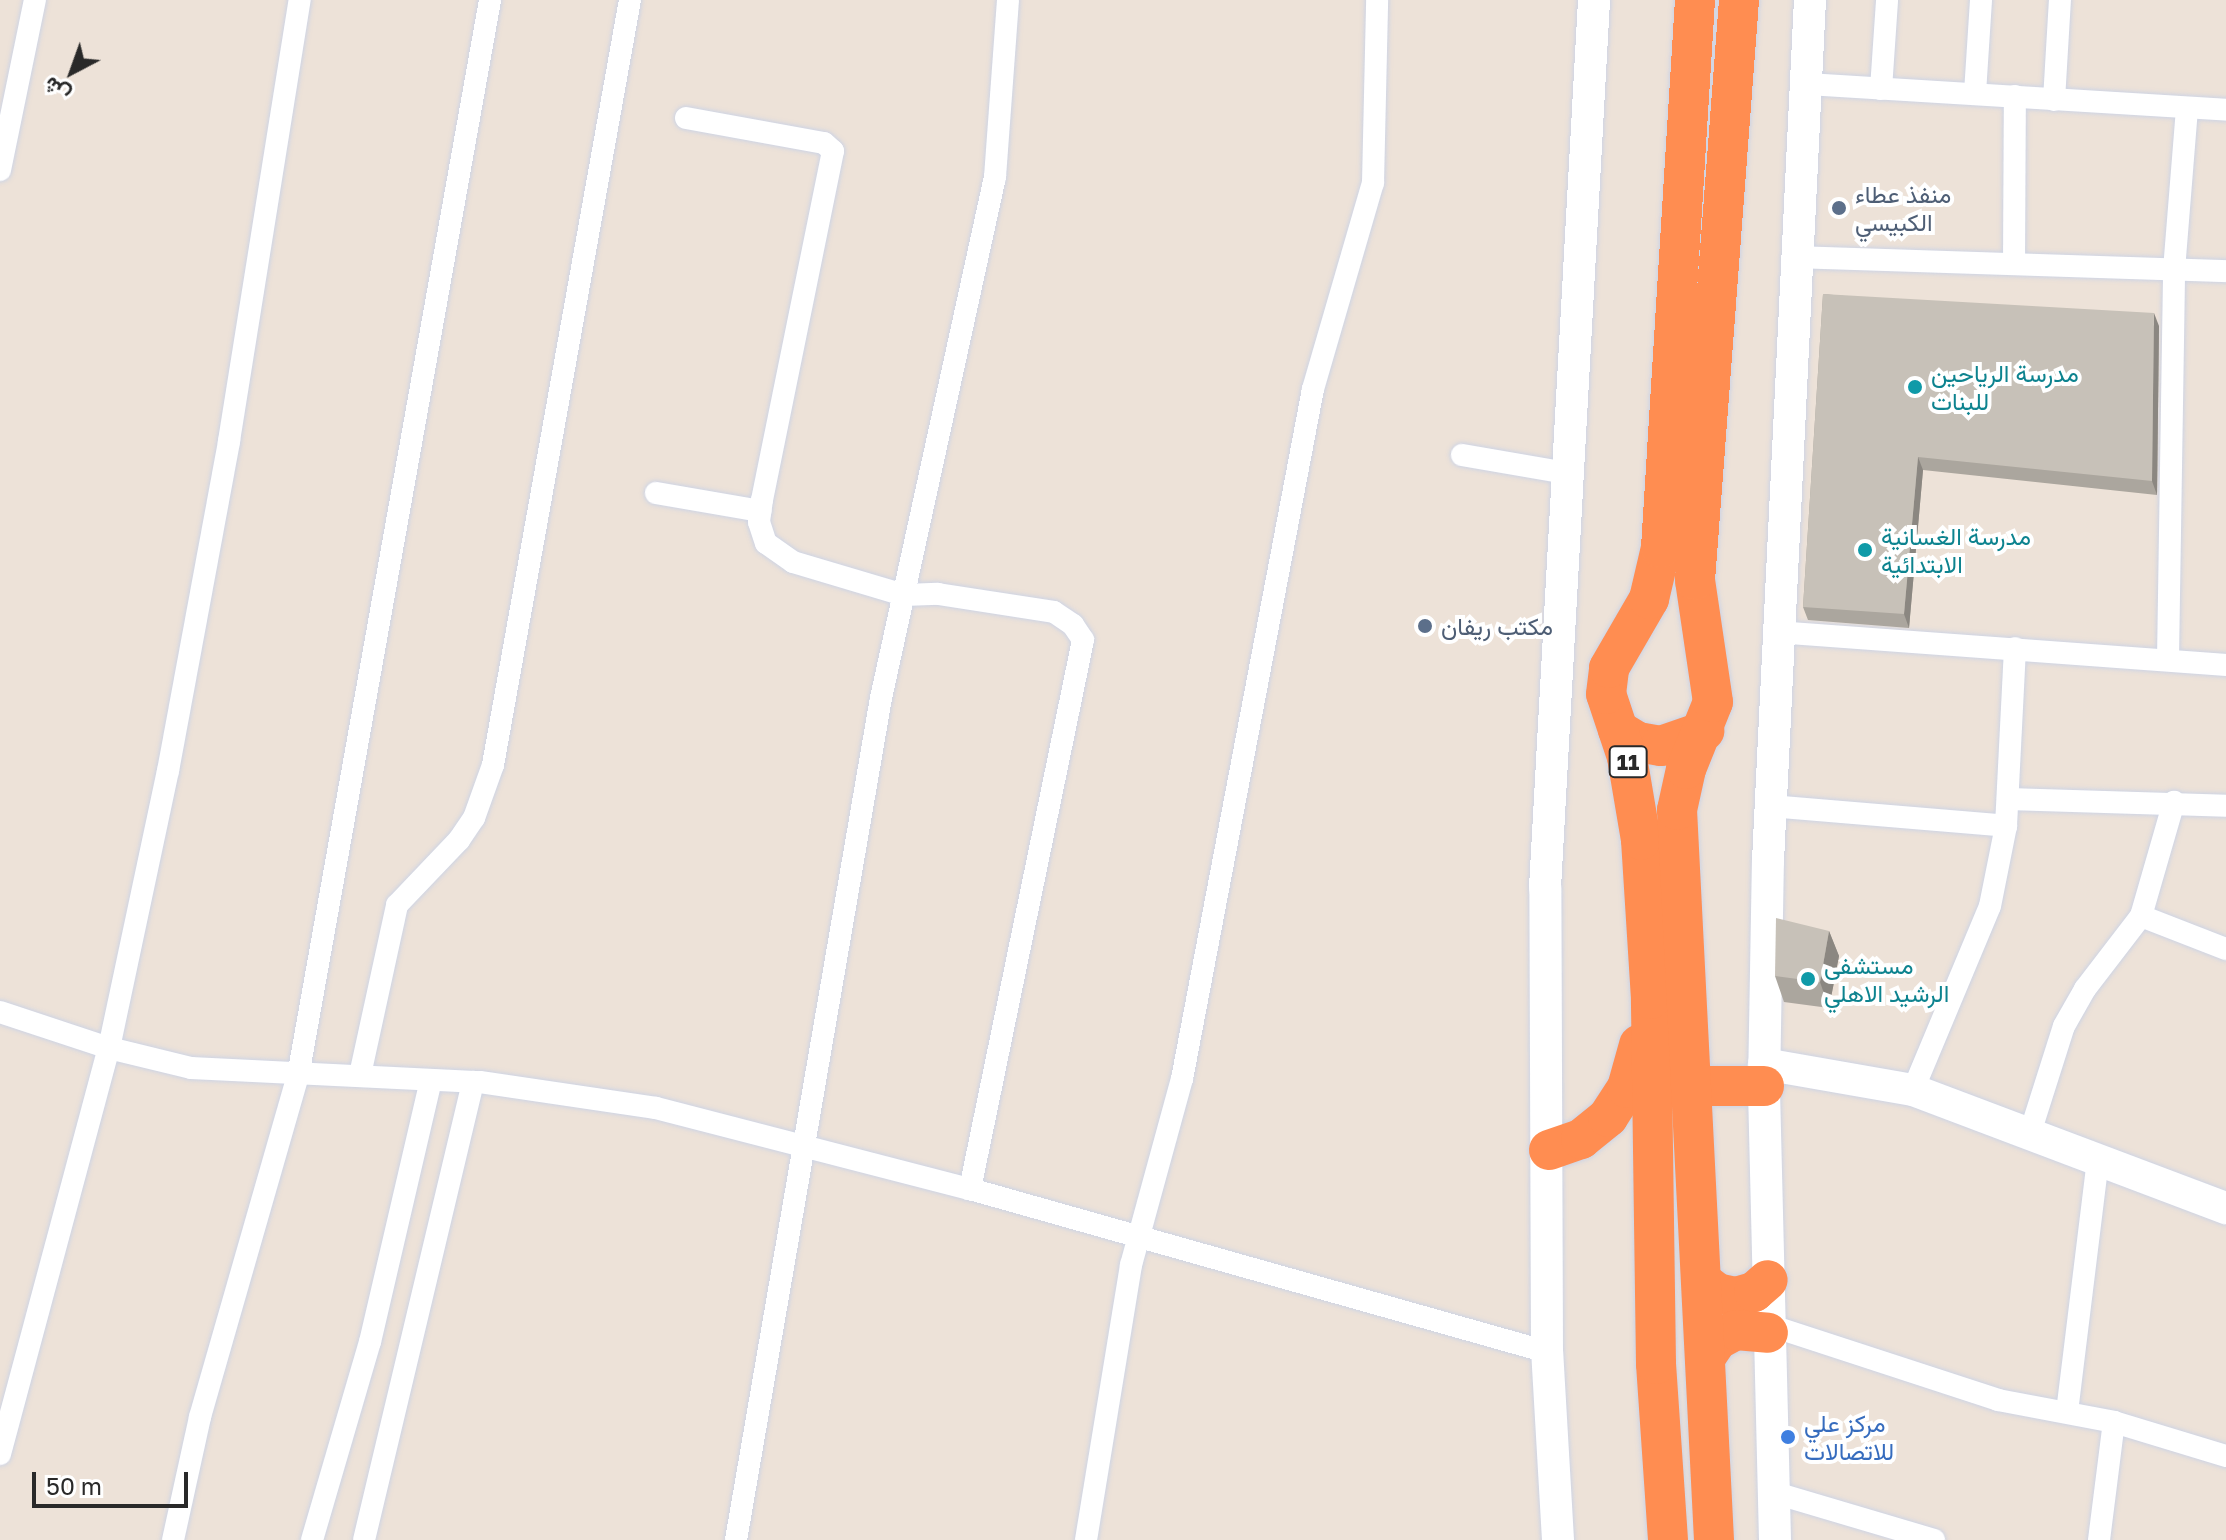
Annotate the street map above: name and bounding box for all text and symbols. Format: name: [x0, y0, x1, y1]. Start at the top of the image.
north arrow: [32, 32, 112, 112]
text: ش: [37, 72, 75, 109]
place label: منفذ عطاء الكبيسي: [1855, 180, 1951, 236]
marker: منفذ عطاء الكبيسي: [1830, 199, 1848, 217]
place label: مدرسة الرياحين للبنات: [1931, 359, 2079, 415]
marker: مدرسة الرياحين للبنات: [1906, 378, 1924, 396]
place label: مدرسة الغسانية الابتدائية: [1881, 522, 2031, 578]
marker: مدرسة الغسانية الابتدائية: [1856, 541, 1874, 559]
place label: مكتب ريفان: [1441, 612, 1553, 640]
marker: مكتب ريفان: [1416, 617, 1434, 635]
road number: 11: [1608, 744, 1648, 780]
place label: مستشفى الرشيد الاهلي: [1824, 951, 1949, 1007]
marker: مستشفى الرشيد الاهلي: [1799, 970, 1817, 988]
place label: مركز علي للاتصالات: [1804, 1409, 1894, 1465]
marker: مركز علي للاتصالات: [1779, 1428, 1797, 1446]
scale bar: [36, 1456, 192, 1506]
text: 50 m: [46, 1471, 102, 1500]

